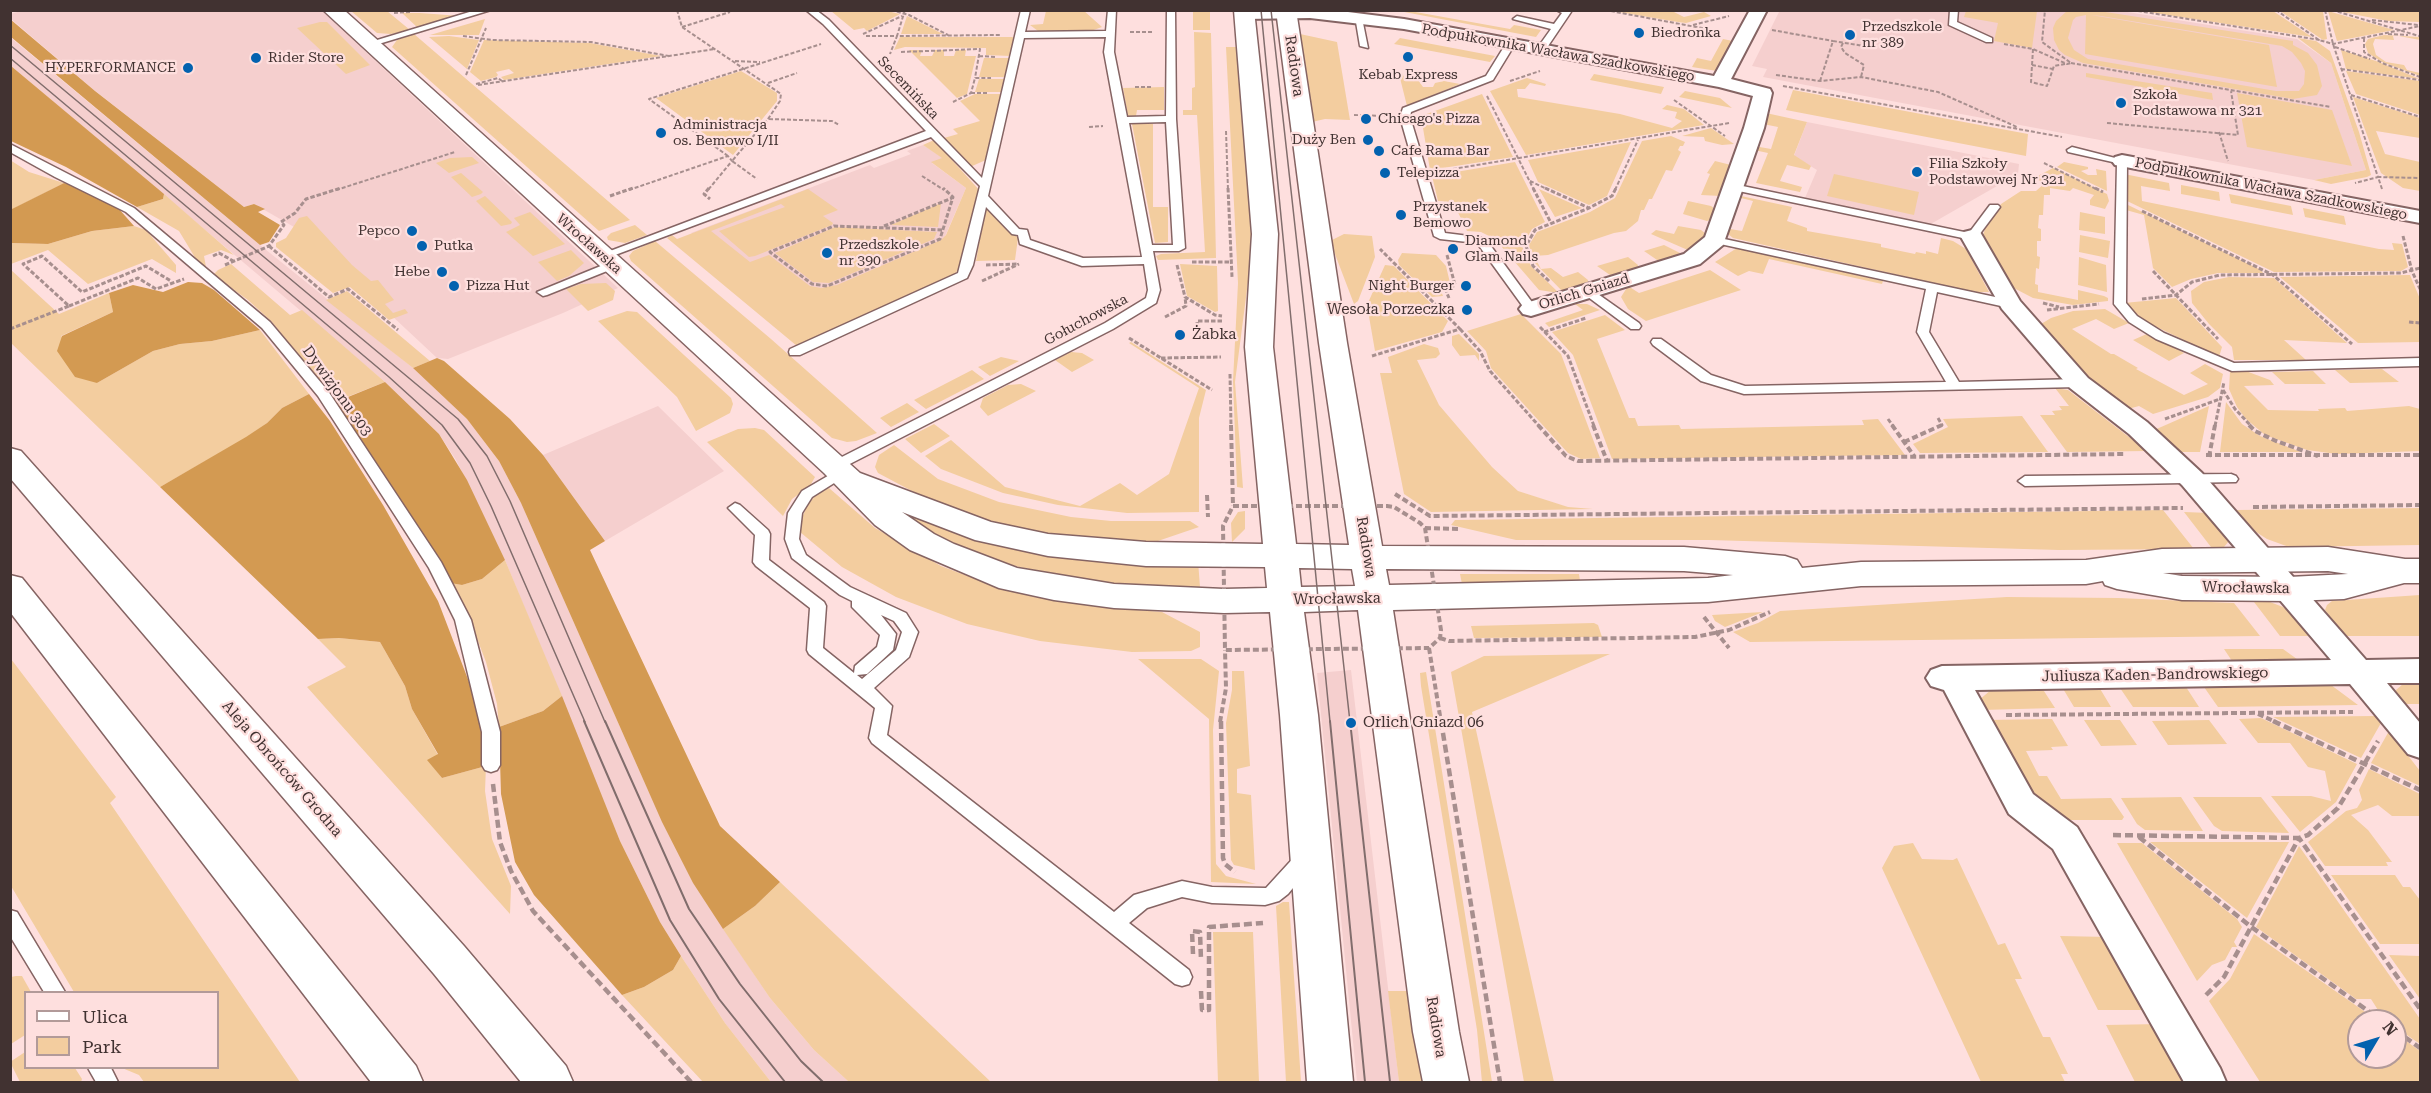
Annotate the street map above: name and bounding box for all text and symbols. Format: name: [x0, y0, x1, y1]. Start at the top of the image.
place label: Przedszkole nr 389: [1862, 19, 1942, 51]
street label: Podpułkownika Wacława Szadkowskiego: [1420, 21, 1696, 85]
place label: Biedronka: [1651, 25, 1721, 41]
marker: Biedronka: [1632, 26, 1646, 40]
marker: Przedszkole nr 389: [1843, 28, 1857, 42]
street label: Radiowa: [1281, 34, 1307, 98]
place label: Rider Store: [268, 50, 344, 66]
marker: Kebab Express: [1401, 50, 1415, 64]
marker: Rider Store: [249, 51, 263, 65]
street label: Secemińska: [874, 53, 942, 123]
place label: HYPERFORMANCE: [45, 60, 176, 76]
marker: HYPERFORMANCE: [181, 61, 195, 75]
place label: Kebab Express: [1358, 67, 1458, 83]
place label: Szkoła Podstawowa nr 321: [2133, 87, 2262, 120]
marker: Szkoła Podstawowa nr 321: [2114, 96, 2128, 110]
place label: Chicago's Pizza: [1378, 111, 1480, 127]
marker: Chicago's Pizza: [1359, 112, 1373, 126]
place label: Administracja os. Bemowo I/II: [673, 117, 779, 150]
marker: Administracja os. Bemowo I/II: [654, 126, 668, 140]
place label: Duży Ben: [1292, 132, 1356, 148]
marker: Duży Ben: [1361, 133, 1375, 147]
place label: Cafe Rama Bar: [1391, 143, 1489, 159]
marker: Cafe Rama Bar: [1372, 144, 1386, 158]
street label: Podpułkownika Wacława Szadkowskiego: [2133, 154, 2409, 224]
place label: Filia Szkoły Podstawowej Nr 321: [1929, 156, 2065, 188]
place label: Telepizza: [1397, 165, 1459, 181]
marker: Filia Szkoły Podstawowej Nr 321: [1910, 165, 1924, 179]
marker: Telepizza: [1378, 166, 1392, 180]
place label: Przystanek Bemowo: [1413, 199, 1487, 232]
marker: Przystanek Bemowo: [1394, 208, 1408, 222]
street label: Wrocławska: [553, 210, 625, 278]
place label: Pepco: [358, 223, 400, 239]
marker: Pepco: [405, 224, 419, 238]
place label: Diamond Glam Nails: [1465, 233, 1538, 266]
place label: Przedszkole nr 390: [839, 237, 919, 270]
place label: Putka: [434, 238, 473, 254]
marker: Putka: [415, 239, 429, 253]
marker: Diamond Glam Nails: [1446, 242, 1460, 256]
marker: Przedszkole nr 390: [820, 246, 834, 260]
place label: Hebe: [394, 264, 430, 280]
marker: Hebe: [435, 265, 449, 279]
street label: Orlich Gniazd: [1537, 270, 1631, 314]
place label: Pizza Hut: [466, 278, 529, 294]
place label: Night Burger: [1368, 278, 1454, 294]
marker: Pizza Hut: [447, 279, 461, 293]
marker: Night Burger: [1459, 279, 1473, 293]
street label: Gołuchowska: [1041, 291, 1131, 349]
place label: Wesoła Porzeczka: [1327, 301, 1455, 319]
marker: Wesoła Porzeczka: [1460, 303, 1474, 317]
place label: Żabka: [1192, 326, 1236, 344]
marker: Żabka: [1173, 328, 1187, 342]
street label: Dywizjonu 303: [298, 342, 376, 440]
street label: Radiowa: [1352, 515, 1380, 579]
street label: Wrocławska: [2202, 578, 2290, 598]
street label: Wrocławska: [1293, 589, 1381, 609]
street label: Juliusza Kaden-Bandrowskiego: [2041, 664, 2269, 686]
street label: Aleja Obrońców Grodna: [218, 697, 346, 841]
place label: Orlich Gniazd 06: [1363, 714, 1484, 732]
marker: Orlich Gniazd 06: [1344, 716, 1358, 730]
legend: [24, 991, 219, 1069]
street label: Radiowa: [1422, 995, 1450, 1059]
text: Ulica: [82, 1006, 128, 1027]
north arrow: [2347, 1009, 2407, 1069]
text: N: [2379, 1018, 2401, 1040]
text: Park: [82, 1036, 122, 1057]

